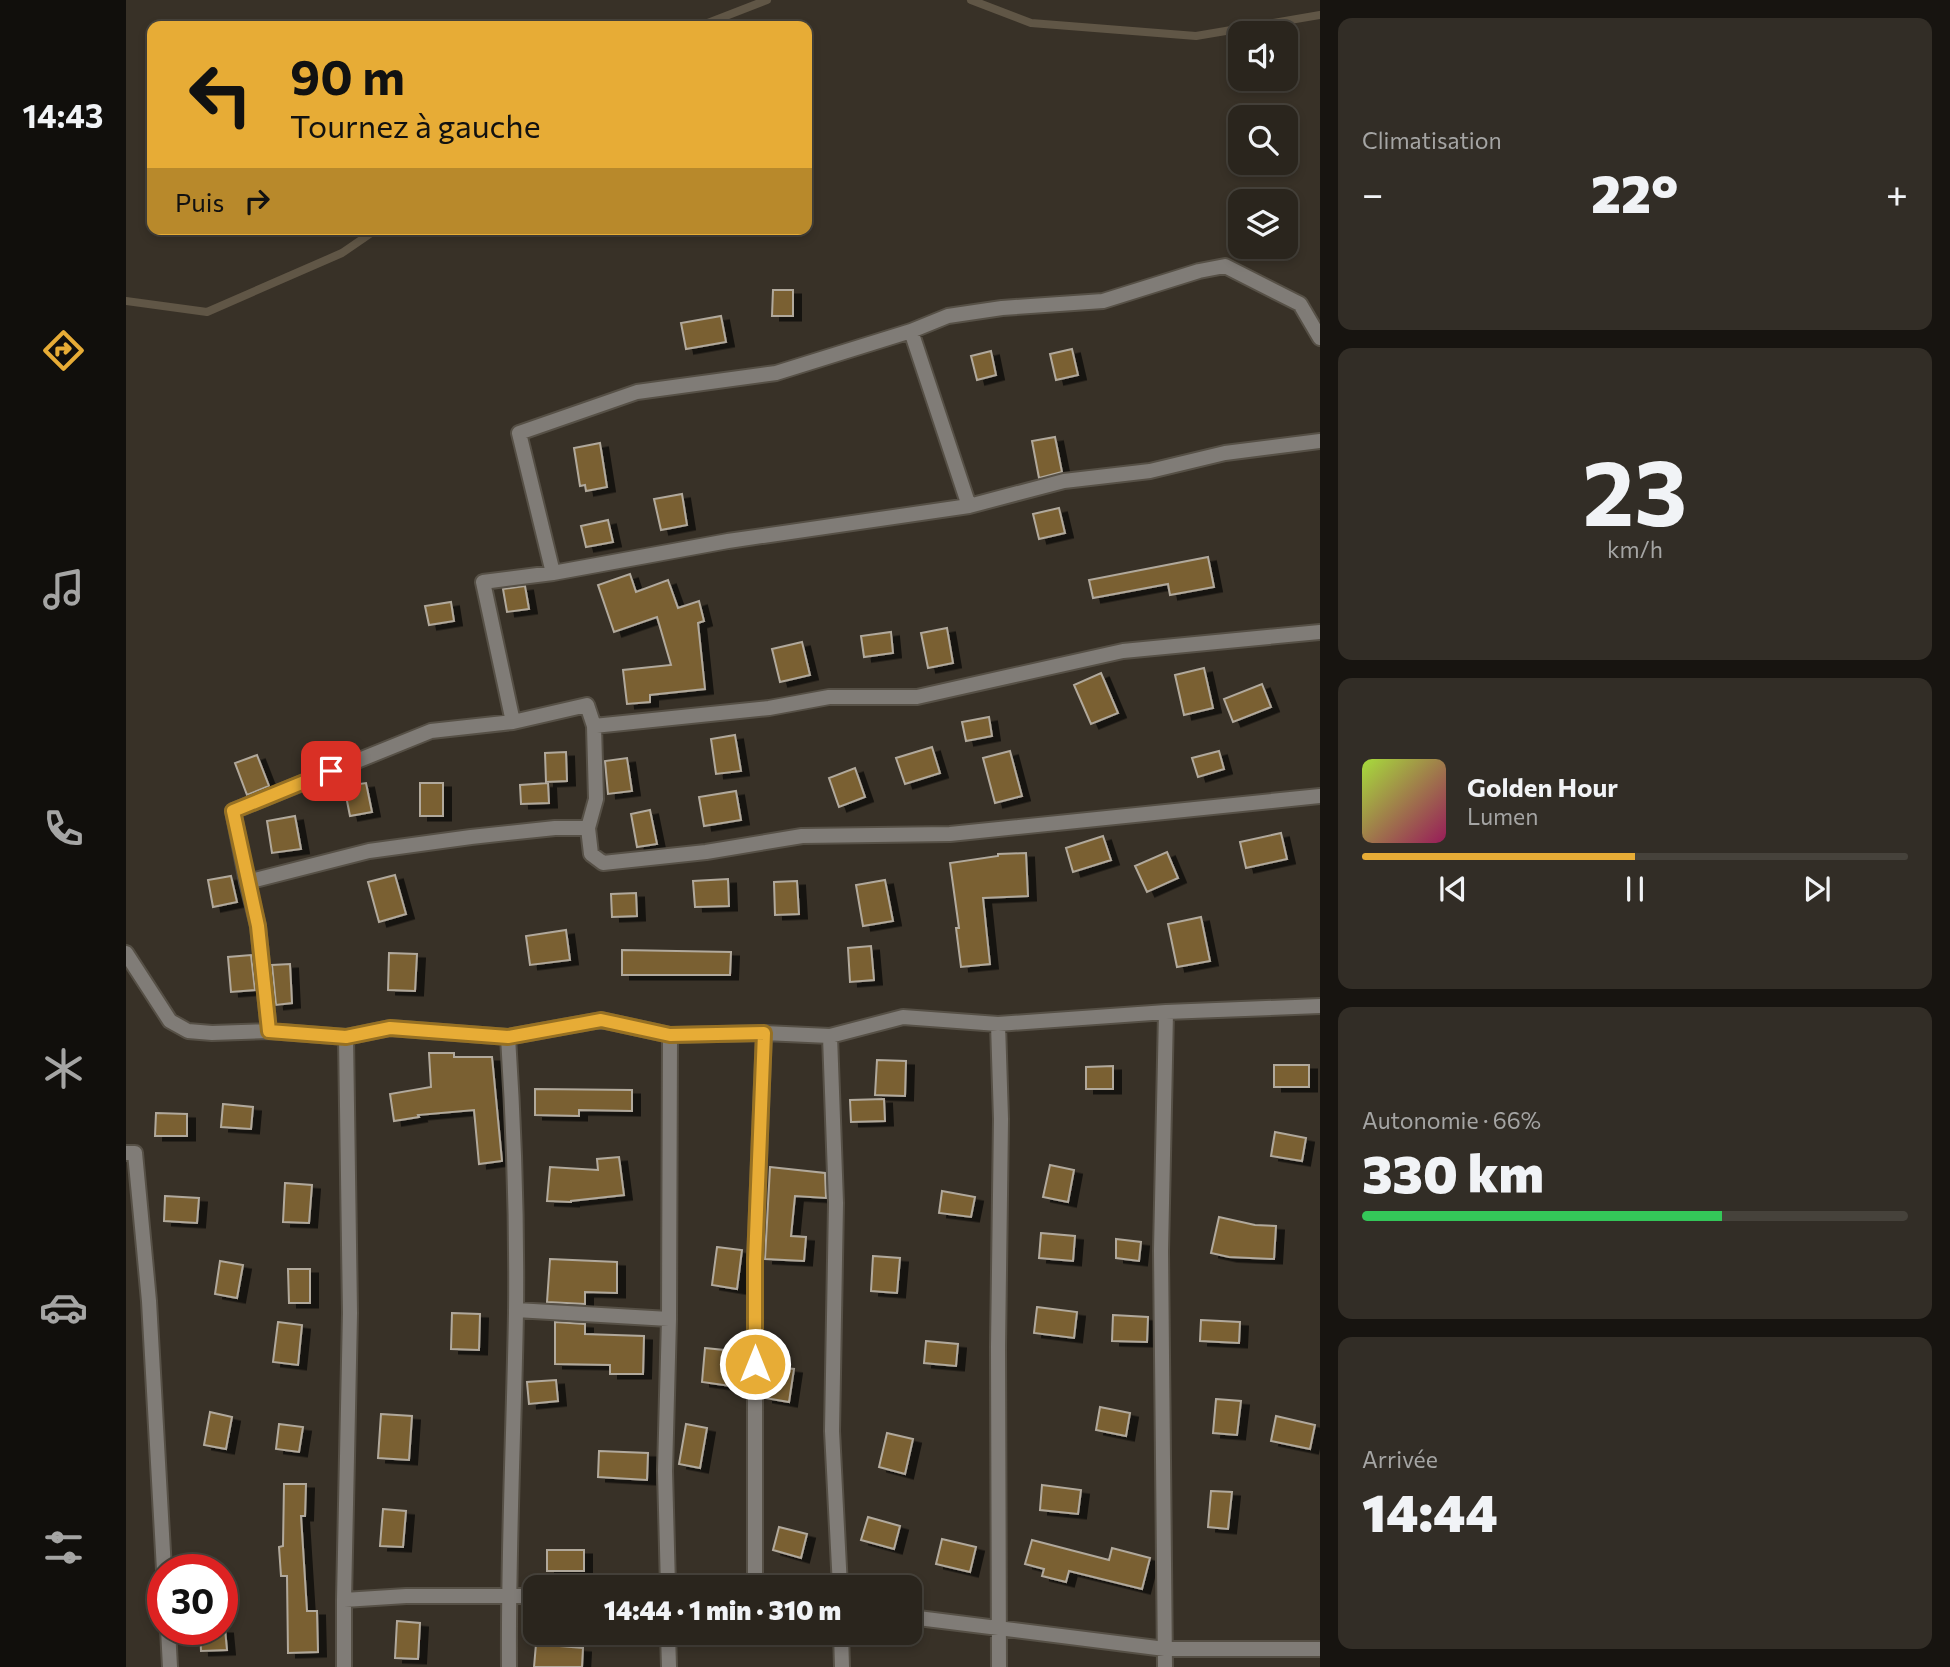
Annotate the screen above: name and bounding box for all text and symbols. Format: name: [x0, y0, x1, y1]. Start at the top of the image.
map controls: [1228, 21, 1298, 259]
button: sound: [1228, 21, 1298, 91]
text: 90 m: [290, 45, 405, 105]
icon: left: [175, 49, 266, 140]
text: 14:43: [23, 95, 103, 135]
text: Tournez à gauche: [290, 105, 541, 145]
button: search: [1228, 105, 1298, 175]
text: Climatisation: [1362, 126, 1502, 154]
text: 22°: [1591, 160, 1678, 224]
text: −: [1362, 169, 1384, 216]
text: +: [1886, 169, 1908, 216]
icon: right: [238, 182, 276, 220]
text: Puis: [175, 186, 224, 217]
button: layers: [1228, 189, 1298, 259]
icon: directions: [39, 326, 88, 375]
text: 23: [1583, 433, 1687, 545]
text: km/h: [1607, 535, 1663, 563]
icon: music: [39, 565, 88, 614]
pin: [301, 741, 361, 801]
icon: arrive: [312, 752, 350, 790]
text: Golden Hour: [1467, 771, 1618, 802]
text: Lumen: [1467, 802, 1538, 830]
icon: phone: [39, 804, 88, 853]
icon: previous: [1434, 870, 1472, 908]
icon: pause: [1616, 870, 1654, 908]
icon: next: [1798, 870, 1836, 908]
icon: climate: [39, 1044, 88, 1093]
text: Autonomie · 66%: [1362, 1106, 1541, 1134]
text: 330 km: [1362, 1140, 1544, 1204]
icon: car: [39, 1283, 88, 1332]
position arrow: [718, 1327, 792, 1401]
text: Arrivée: [1362, 1445, 1438, 1473]
text: 14:44: [1362, 1479, 1498, 1543]
icon: filters: [39, 1523, 88, 1572]
speed limit sign: 30: [147, 1554, 238, 1645]
text: 14:44 · 1 min · 310 m: [604, 1594, 841, 1625]

